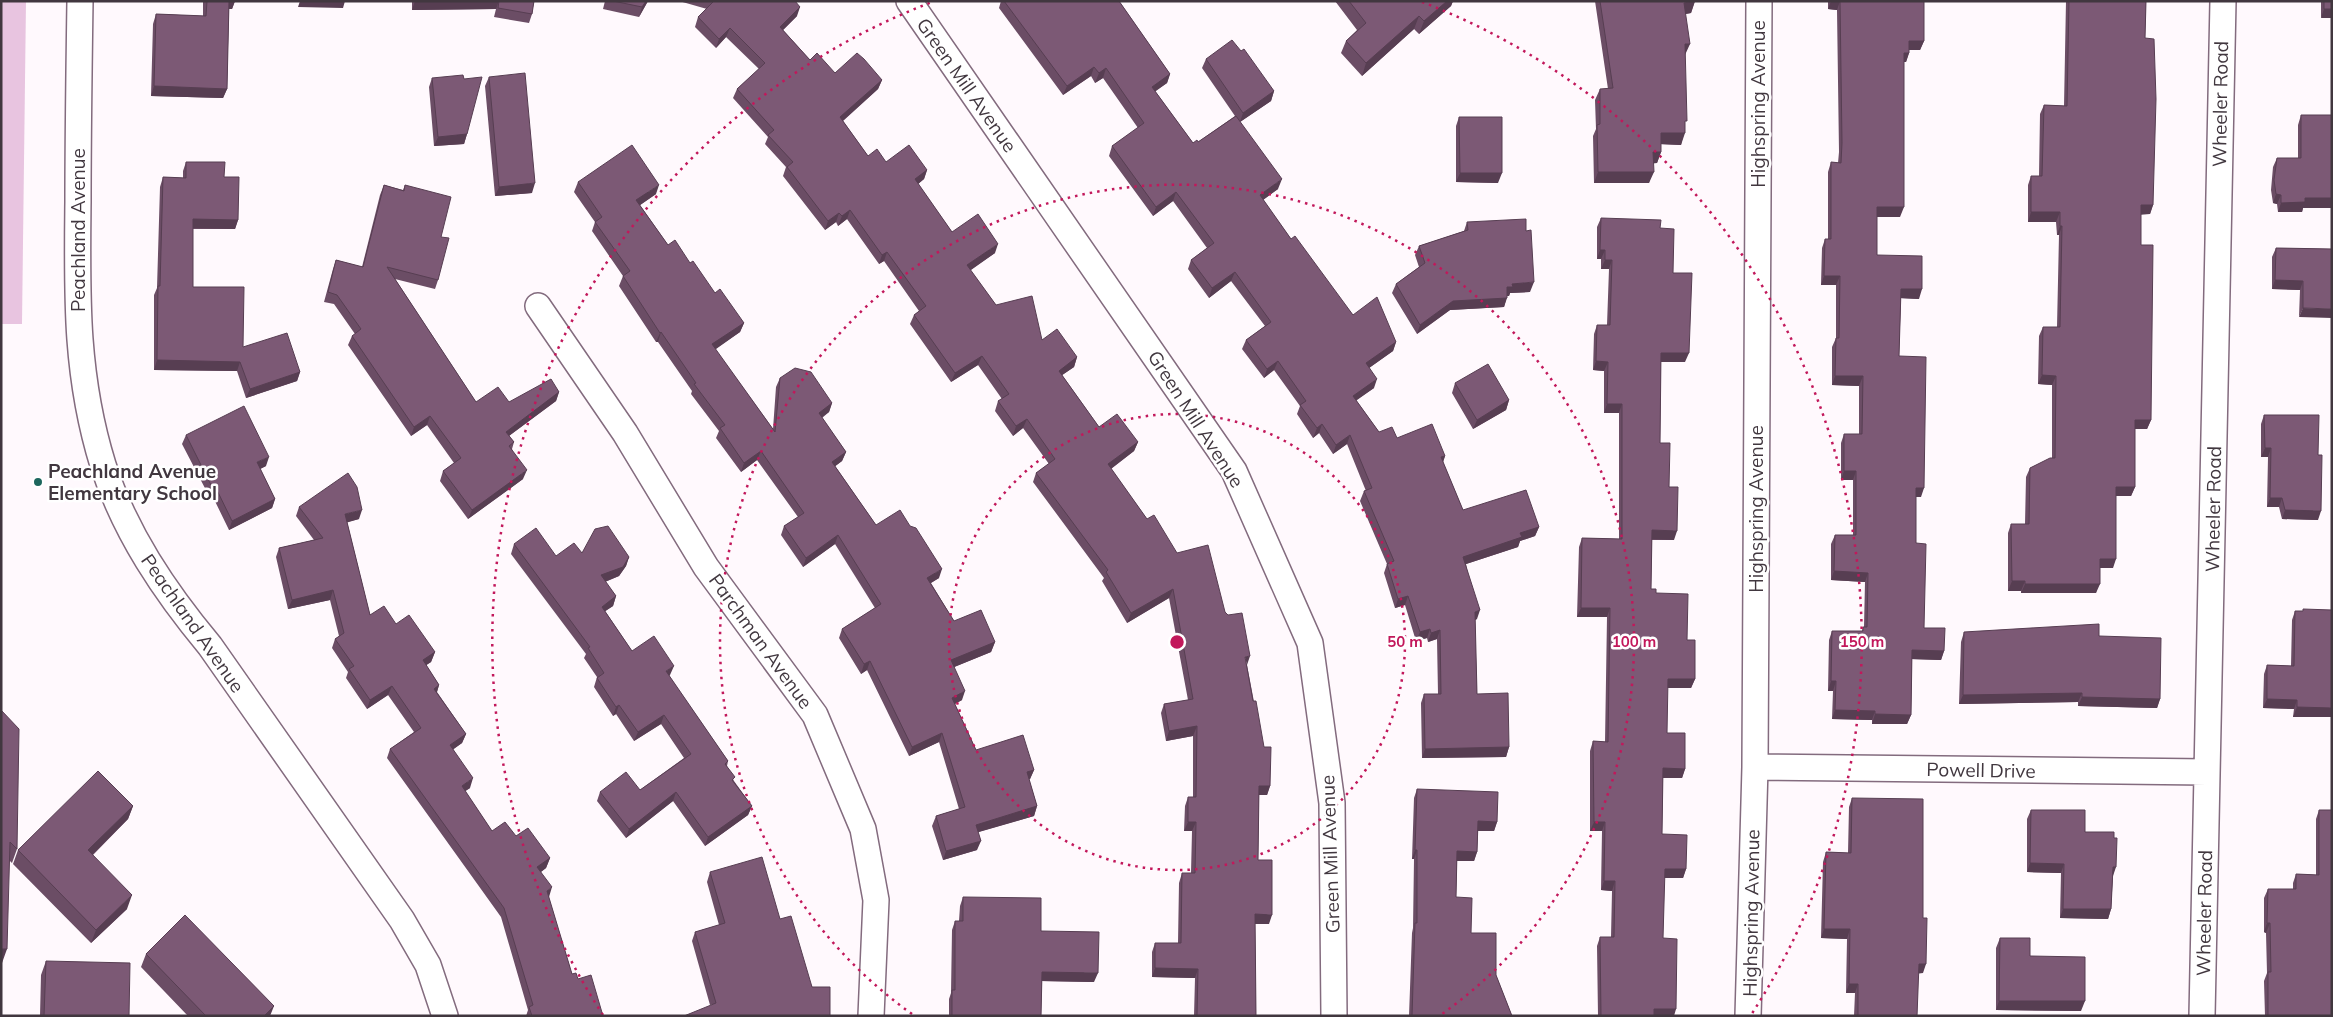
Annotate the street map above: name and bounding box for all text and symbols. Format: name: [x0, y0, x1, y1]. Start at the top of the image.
street label: Green Mill Avenue: [912, 13, 1022, 157]
street label: Highspring Avenue: [1746, 20, 1770, 188]
street label: Wheeler Road: [2207, 41, 2233, 167]
street label: Peachland Avenue: [66, 148, 90, 312]
street label: Green Mill Avenue: [1143, 346, 1249, 492]
street label: Highspring Avenue: [1744, 425, 1768, 593]
street label: Wheeler Road: [2200, 446, 2226, 572]
place label: Peachland Avenue Elementary School: [48, 459, 217, 505]
marker: Peachland Avenue Elementary School: [32, 476, 44, 488]
street label: Peachland Avenue: [136, 549, 250, 697]
street label: Parchman Avenue: [704, 569, 818, 713]
text: 50 m: [1387, 632, 1423, 651]
text: 100 m: [1612, 632, 1656, 651]
text: 150 m: [1840, 632, 1884, 651]
centre of rings: [1168, 633, 1186, 651]
street label: Powell Drive: [1926, 757, 2036, 783]
street label: Green Mill Avenue: [1315, 774, 1345, 934]
street label: Highspring Avenue: [1738, 829, 1764, 997]
street label: Wheeler Road: [2191, 850, 2217, 976]

